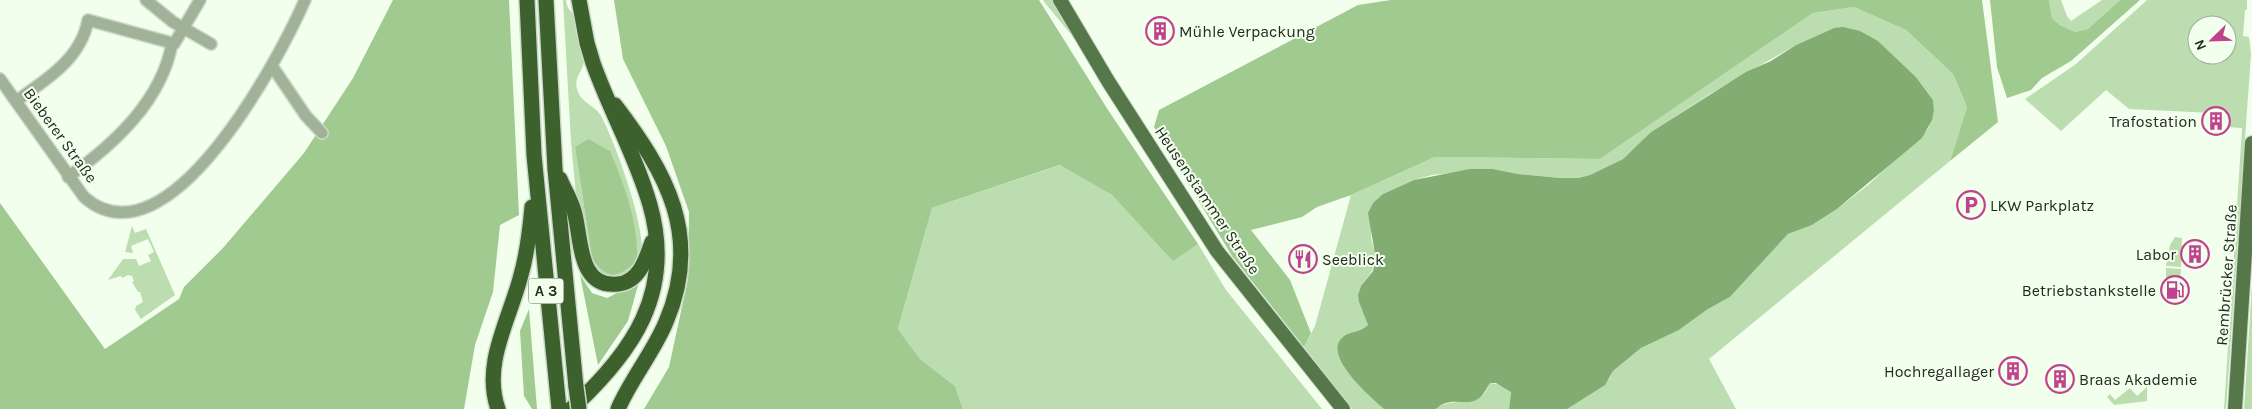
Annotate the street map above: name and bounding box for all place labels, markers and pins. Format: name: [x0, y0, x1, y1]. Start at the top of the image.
building icon: Mühle Verpackung: [1145, 16, 1175, 46]
place label: Mühle Verpackung: [1179, 22, 1315, 41]
building icon: Trafostation: [2201, 106, 2231, 136]
place label: Trafostation: [2109, 112, 2197, 131]
parking icon: LKW Parkplatz: [1956, 190, 1986, 220]
place label: LKW Parkplatz: [1990, 196, 2094, 215]
building icon: Labor: [2180, 239, 2210, 269]
restaurant icon: Seeblick: [1288, 244, 1318, 274]
place label: Labor: [2136, 245, 2176, 264]
place label: Seeblick: [1322, 250, 1384, 269]
fuel station icon: Betriebstankstelle: [2160, 275, 2190, 305]
place label: Betriebstankstelle: [2022, 281, 2156, 300]
building icon: Hochregallager: [1998, 356, 2028, 386]
place label: Hochregallager: [1884, 362, 1994, 381]
building icon: Braas Akademie: [2045, 364, 2075, 394]
place label: Braas Akademie: [2079, 370, 2197, 389]

